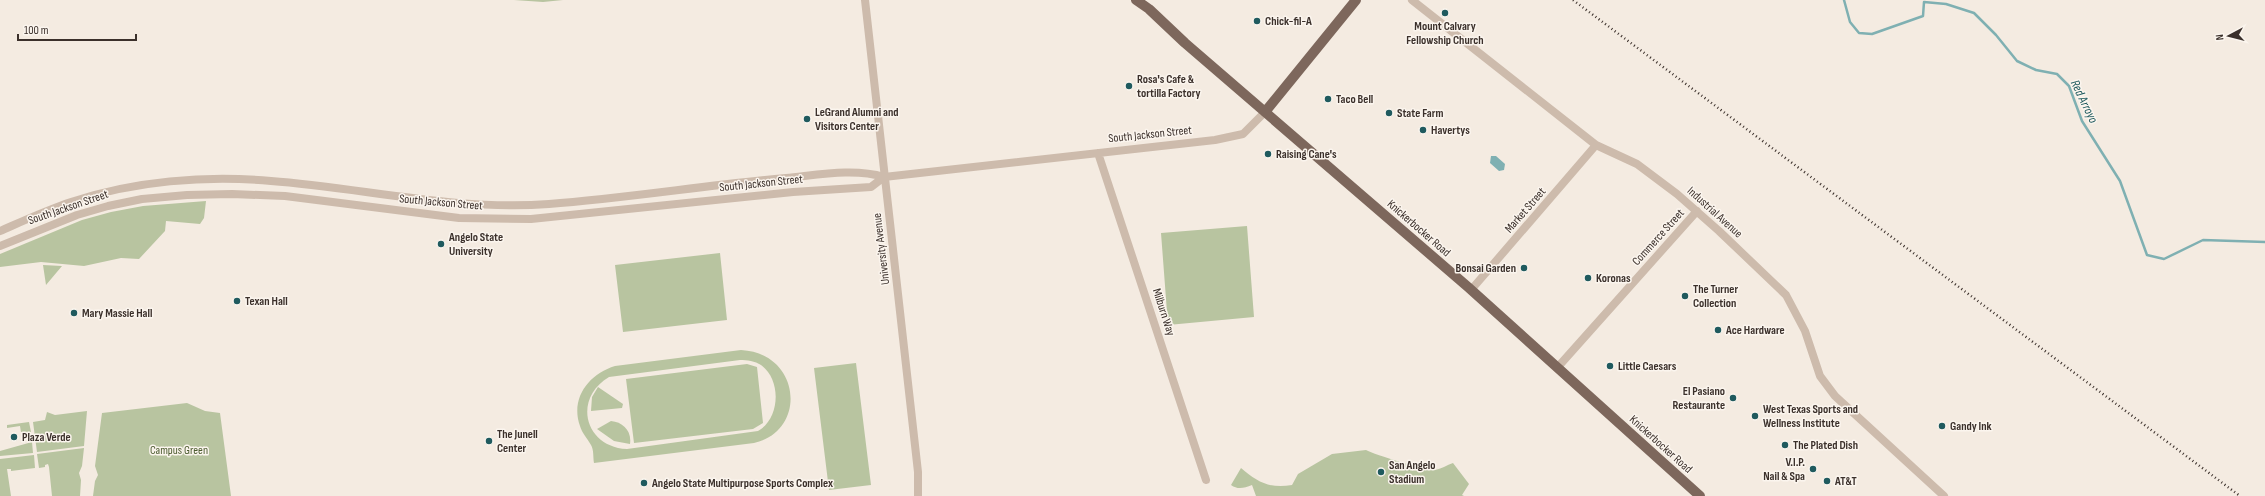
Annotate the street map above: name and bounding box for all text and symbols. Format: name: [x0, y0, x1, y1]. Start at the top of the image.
marker: Mount Calvary Fellowship Church: [1440, 8, 1450, 18]
place label: Chick-fil-A: [1265, 14, 1312, 29]
scale bar: [18, 16, 136, 42]
marker: Chick-fil-A: [1252, 16, 1262, 26]
north arrow: [2209, 16, 2249, 56]
place label: Mount Calvary Fellowship Church: [1406, 19, 1484, 48]
text: 100 m: [24, 23, 49, 38]
text: N: [2213, 33, 2226, 41]
place label: Rosa's Cafe & tortilla Factory: [1137, 72, 1201, 101]
water label: Red Arroyo: [2067, 77, 2102, 126]
marker: Rosa's Cafe & tortilla Factory: [1124, 81, 1134, 91]
place label: Taco Bell: [1336, 92, 1373, 107]
marker: Taco Bell: [1323, 94, 1333, 104]
place label: LeGrand Alumni and Visitors Center: [815, 105, 899, 134]
place label: State Farm: [1397, 106, 1443, 121]
marker: State Farm: [1384, 108, 1394, 118]
marker: LeGrand Alumni and Visitors Center: [802, 114, 812, 124]
street label: South Jackson Street: [1108, 123, 1193, 146]
place label: Havertys: [1431, 123, 1470, 138]
marker: Havertys: [1418, 125, 1428, 135]
place label: Raising Cane's: [1276, 147, 1337, 162]
marker: Raising Cane's: [1263, 149, 1273, 159]
street label: South Jackson Street: [719, 172, 804, 195]
street label: Market Street: [1502, 184, 1549, 236]
street label: Industrial Avenue: [1684, 184, 1746, 241]
street label: South Jackson Street: [26, 187, 111, 228]
street label: South Jackson Street: [399, 191, 484, 214]
street label: Knickerbocker Road: [1384, 197, 1454, 260]
street label: Commerce Street: [1629, 206, 1688, 269]
street label: University Avenue: [870, 212, 893, 286]
place label: Angelo State University: [448, 230, 503, 259]
marker: Angelo State University: [436, 239, 446, 249]
place label: Bonsai Garden: [1455, 261, 1516, 276]
marker: Bonsai Garden: [1519, 263, 1529, 273]
place label: Koronas: [1596, 271, 1631, 286]
marker: Koronas: [1583, 273, 1593, 283]
place label: The Turner Collection: [1693, 282, 1738, 311]
street label: Milburn Way: [1149, 287, 1178, 338]
marker: The Turner Collection: [1680, 291, 1690, 301]
place label: Texan Hall: [245, 294, 288, 309]
marker: Texan Hall: [232, 296, 242, 306]
place label: Mary Massie Hall: [82, 306, 152, 321]
marker: Mary Massie Hall: [69, 308, 79, 318]
place label: Ace Hardware: [1725, 323, 1785, 338]
marker: Ace Hardware: [1713, 325, 1723, 335]
place label: Little Caesars: [1618, 359, 1677, 374]
marker: Little Caesars: [1605, 361, 1615, 371]
place label: El Pasiano Restaurante: [1673, 384, 1725, 413]
marker: El Pasiano Restaurante: [1728, 393, 1738, 403]
place label: West Texas Sports and Wellness Institute: [1763, 402, 1858, 431]
marker: West Texas Sports and Wellness Institute: [1750, 411, 1760, 421]
street label: Knickerbocker Road: [1626, 412, 1695, 477]
place label: Gandy Ink: [1950, 419, 1992, 434]
marker: Gandy Ink: [1937, 421, 1947, 431]
place label: The Junell Center: [497, 427, 538, 456]
place label: Plaza Verde: [22, 430, 71, 445]
marker: Plaza Verde: [9, 432, 19, 442]
marker: The Junell Center: [484, 436, 494, 446]
place label: The Plated Dish: [1793, 438, 1858, 453]
marker: The Plated Dish: [1780, 440, 1790, 450]
park label: Campus Green: [150, 443, 208, 458]
place label: V.I.P. Nail & Spa: [1763, 455, 1805, 484]
place label: San Angelo Stadium: [1389, 458, 1436, 487]
marker: V.I.P. Nail & Spa: [1808, 464, 1818, 474]
marker: San Angelo Stadium: [1376, 467, 1386, 477]
place label: AT&T: [1834, 474, 1857, 489]
place label: Angelo State Multipurpose Sports Complex: [651, 476, 833, 491]
marker: AT&T: [1822, 476, 1832, 486]
marker: Angelo State Multipurpose Sports Complex: [639, 478, 649, 488]

